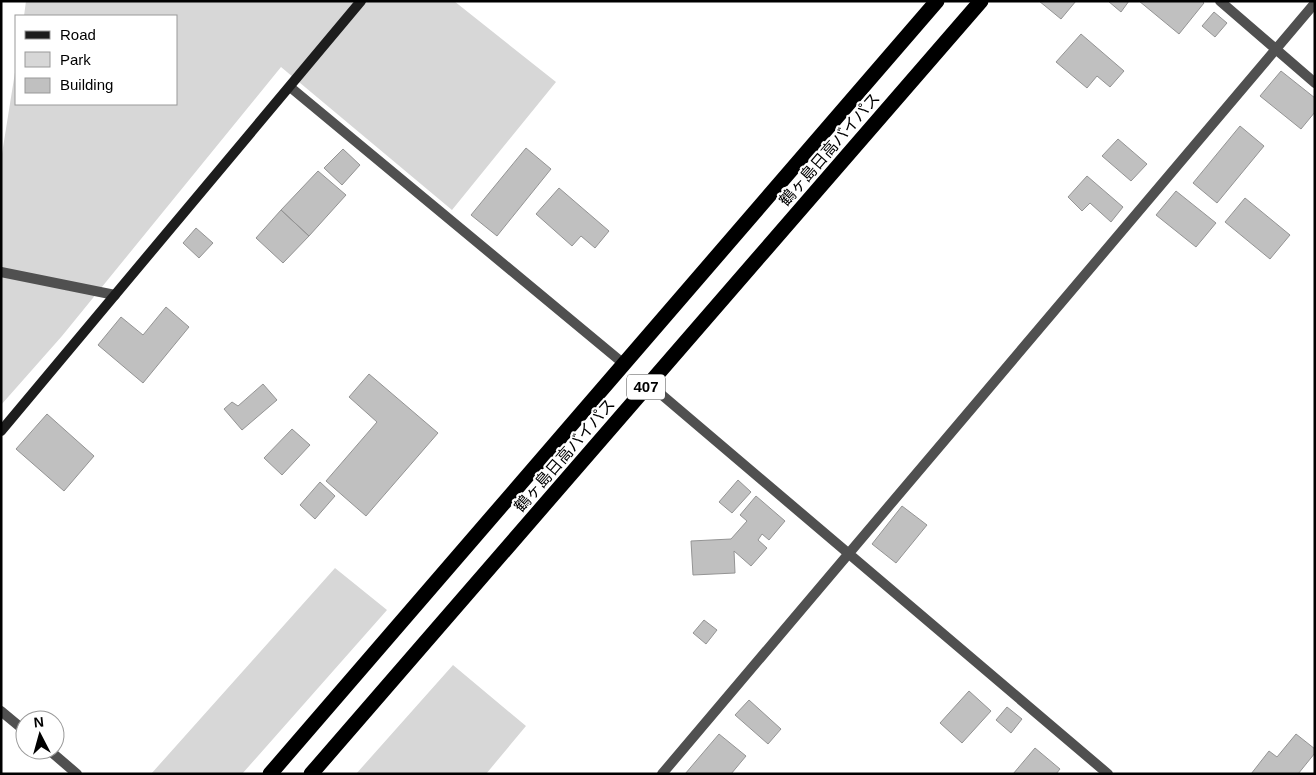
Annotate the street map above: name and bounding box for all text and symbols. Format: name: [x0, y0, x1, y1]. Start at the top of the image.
legend: [15, 15, 178, 105]
text: Road: [60, 26, 96, 43]
text: Park: [60, 51, 91, 68]
text: Building: [60, 76, 113, 93]
street label: 鶴ヶ島日高バイパス: [776, 90, 883, 209]
road number: 407: [627, 374, 665, 400]
street label: 鶴ヶ島日高バイパス: [511, 396, 618, 515]
north arrow: [15, 710, 65, 760]
text: N: [33, 714, 45, 731]

